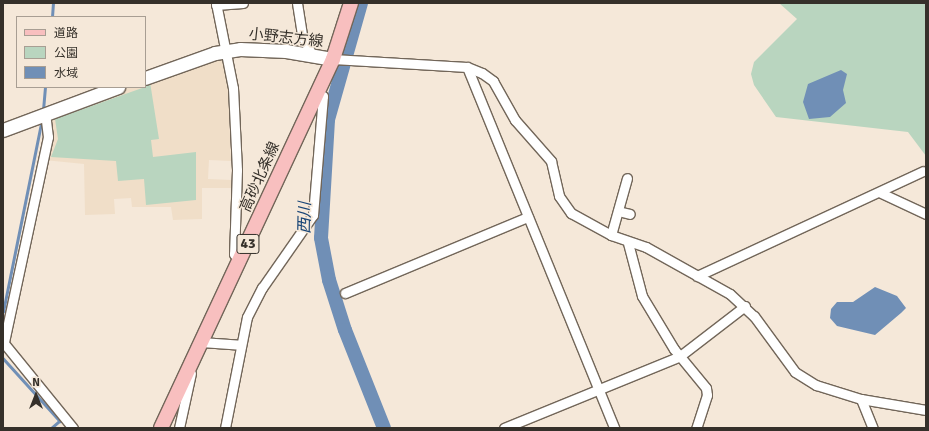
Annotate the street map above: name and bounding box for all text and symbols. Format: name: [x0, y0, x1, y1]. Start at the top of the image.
legend: [16, 16, 146, 88]
street label: 小野志方線: [248, 25, 324, 51]
text: 道路: [54, 26, 78, 41]
text: 公園: [54, 46, 78, 61]
text: 水域: [54, 66, 78, 81]
street label: 高砂北条線: [237, 139, 283, 215]
water label: 西川: [295, 202, 315, 234]
road number: 43: [236, 232, 260, 256]
north arrow: [16, 375, 56, 415]
text: N: [32, 376, 40, 389]

